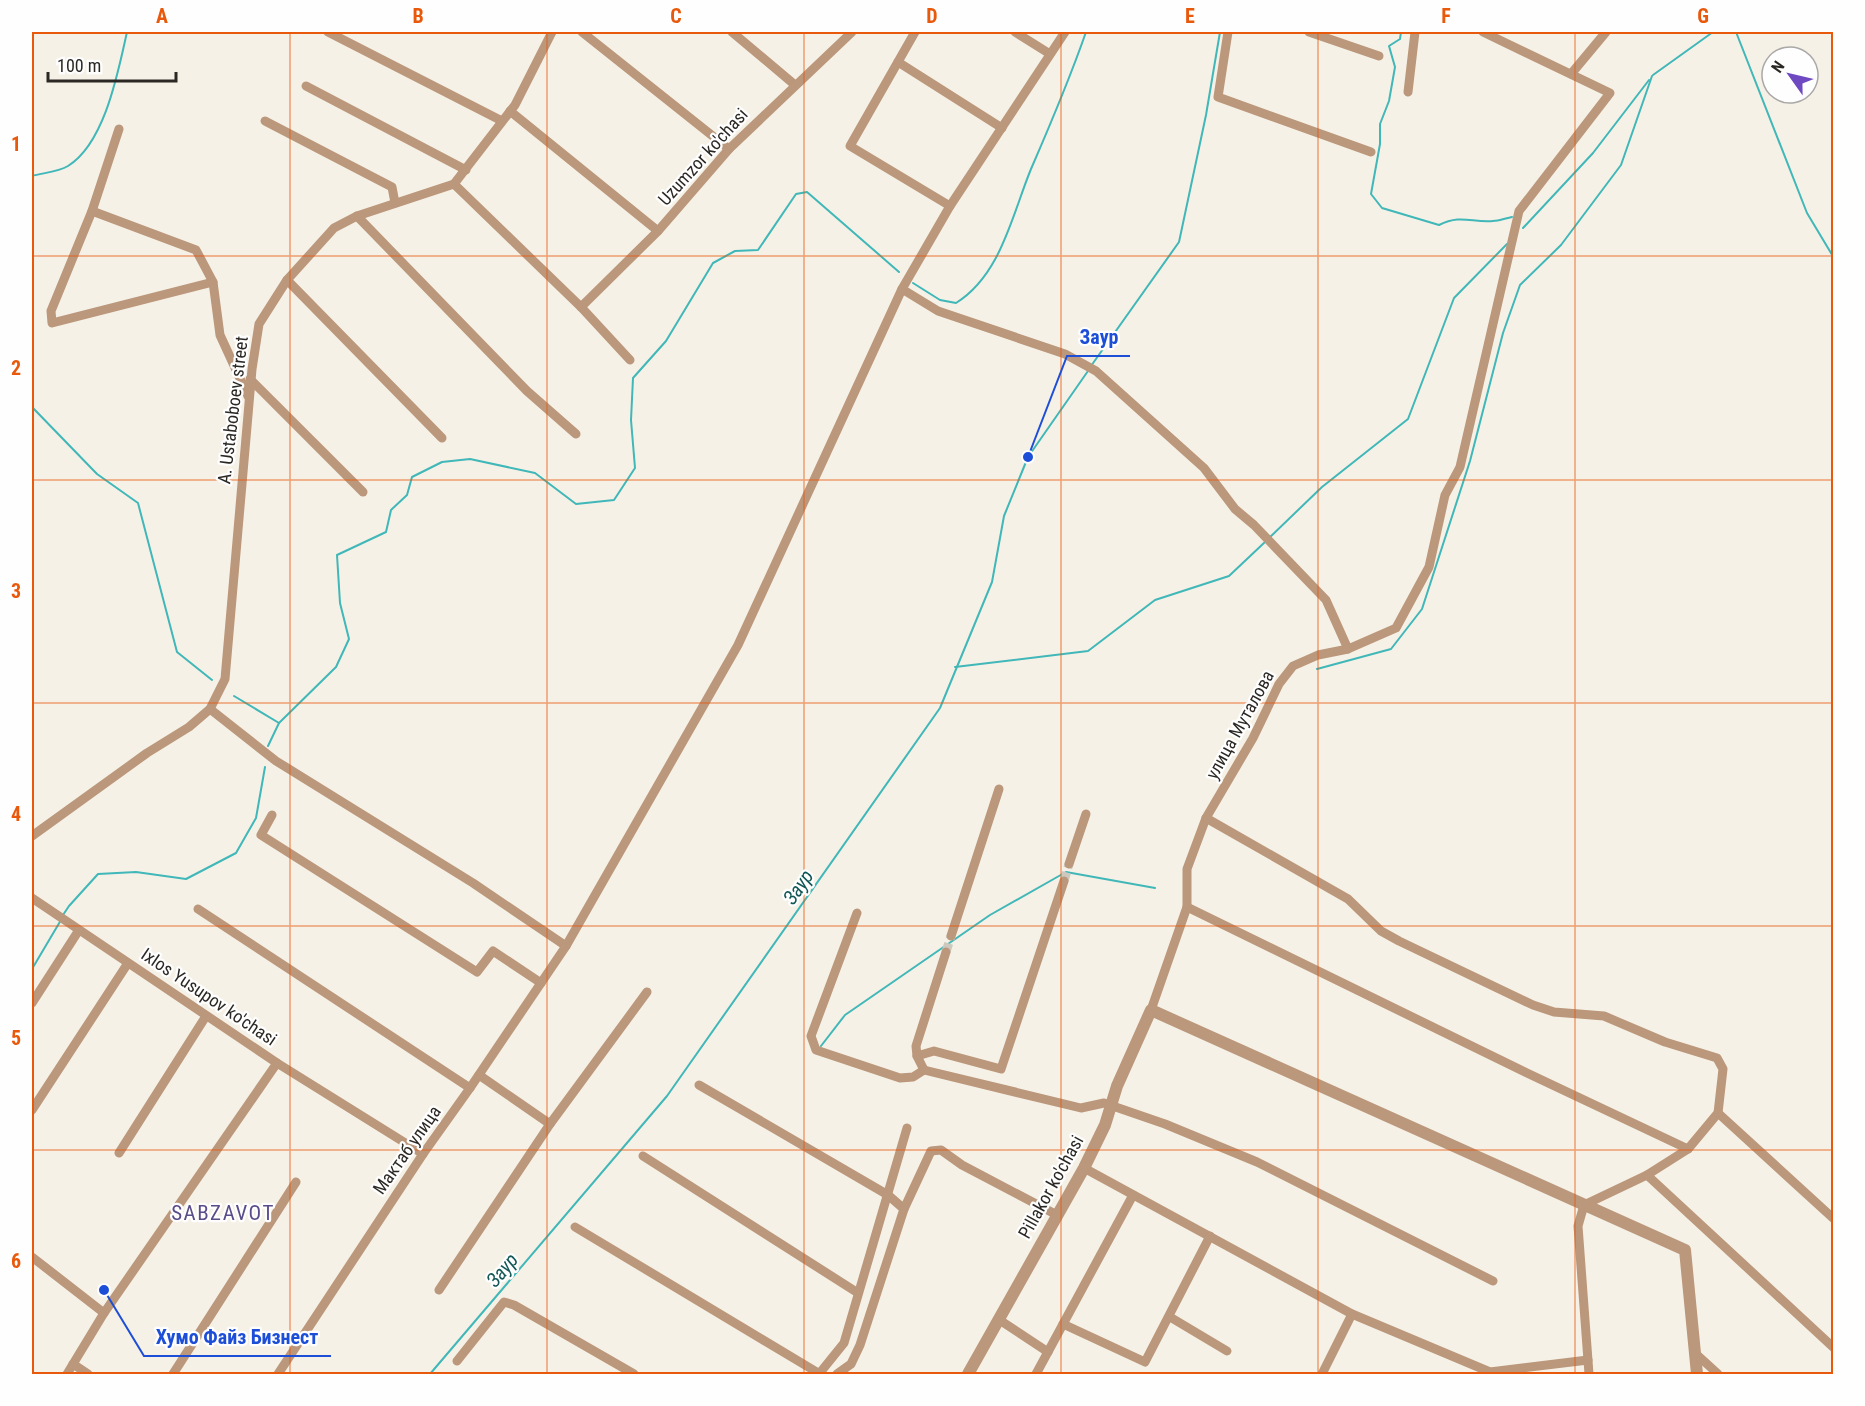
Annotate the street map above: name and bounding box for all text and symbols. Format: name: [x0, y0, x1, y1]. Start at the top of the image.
text: A: [156, 4, 168, 28]
text: B: [412, 4, 424, 28]
text: C: [670, 4, 682, 28]
text: D: [926, 4, 938, 28]
text: E: [1185, 4, 1195, 28]
text: F: [1441, 4, 1451, 28]
text: G: [1697, 4, 1709, 28]
scale bar: [48, 45, 176, 83]
north arrow: [1760, 45, 1820, 105]
text: 100 m: [57, 55, 101, 76]
text: N: [1767, 58, 1789, 76]
street label: Uzumzor ko'chasi: [654, 104, 752, 209]
text: 1: [11, 132, 21, 156]
callout: Заур: [1067, 318, 1130, 356]
text: Заур: [1080, 325, 1119, 349]
street label: A. Ustaboboev street: [213, 335, 252, 485]
text: 2: [11, 356, 21, 380]
text: 3: [11, 579, 21, 603]
street label: улица Муталова: [1201, 667, 1278, 783]
text: 4: [11, 802, 21, 826]
water label: Заур: [778, 865, 818, 909]
street label: Ixlos Yusupov ko'chasi: [138, 943, 281, 1050]
text: 5: [11, 1026, 21, 1050]
street label: Мактаб улица: [368, 1101, 445, 1198]
street label: Pillakor ko'chasi: [1014, 1132, 1087, 1242]
district label: SABZAVOT: [171, 1201, 275, 1225]
water label: Заур: [481, 1248, 523, 1292]
text: 6: [11, 1249, 21, 1273]
callout: Хумо Файз Бизнест: [144, 1318, 331, 1356]
text: Хумо Файз Бизнест: [156, 1325, 318, 1349]

